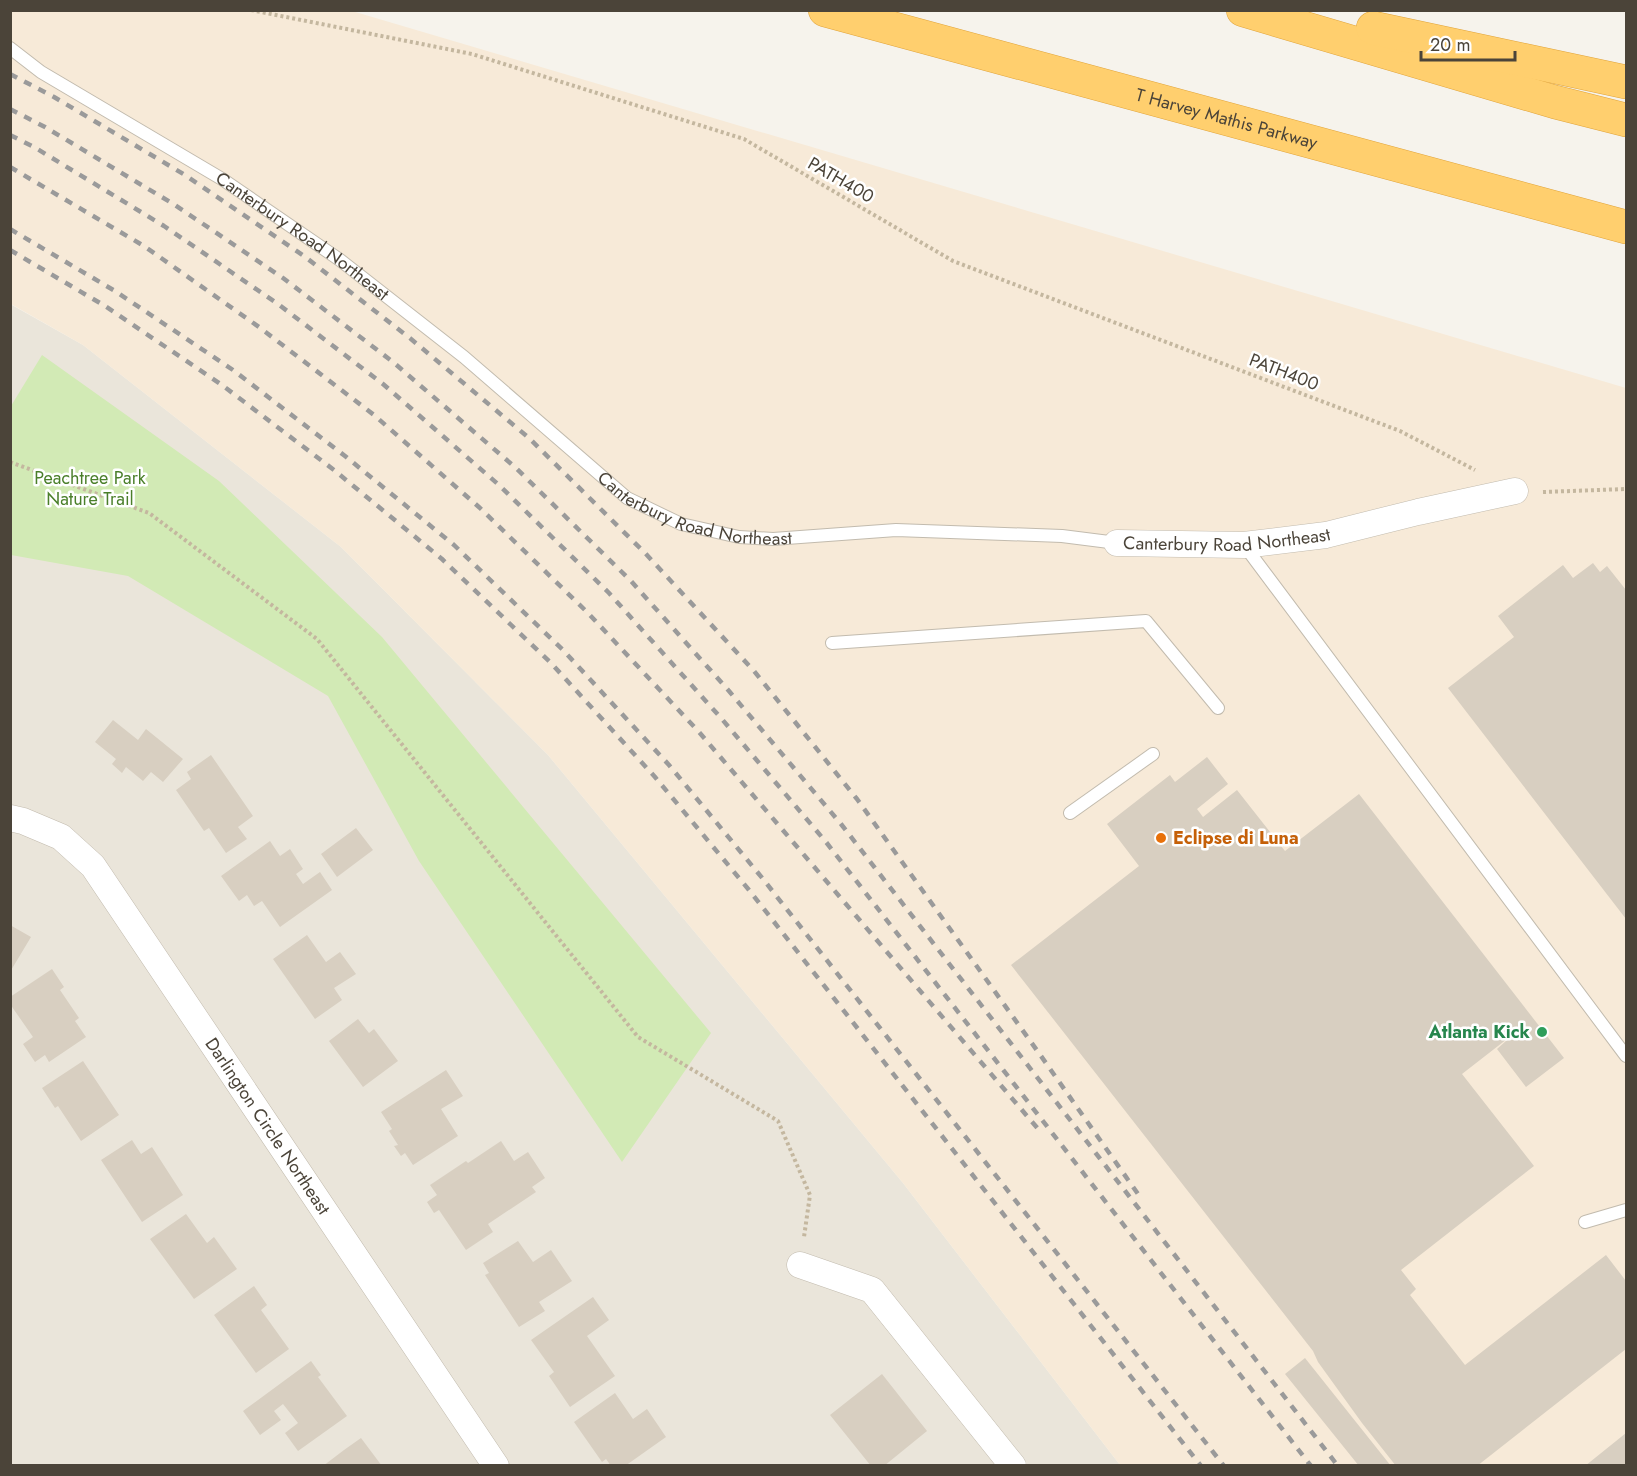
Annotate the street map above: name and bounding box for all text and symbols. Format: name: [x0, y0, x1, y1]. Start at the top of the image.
scale bar: [1421, 24, 1516, 62]
text: 20 m: [1430, 32, 1470, 58]
street label: T Harvey Mathis Parkway: [1133, 82, 1321, 156]
street label: PATH400: [803, 151, 879, 209]
street label: Canterbury Road Northeast: [210, 165, 395, 307]
street label: PATH400: [1245, 347, 1323, 397]
park label: Peachtree Park Nature Trail: [34, 465, 146, 512]
street label: Canterbury Road Northeast: [592, 465, 793, 552]
street label: Canterbury Road Northeast: [1123, 521, 1334, 558]
place label: Eclipse di Luna: [1173, 825, 1299, 851]
marker: Eclipse di Luna: [1154, 831, 1168, 845]
place label: Atlanta Kick: [1427, 1019, 1531, 1045]
marker: Atlanta Kick: [1535, 1025, 1549, 1039]
street label: Darlington Circle Northeast: [199, 1032, 337, 1220]

